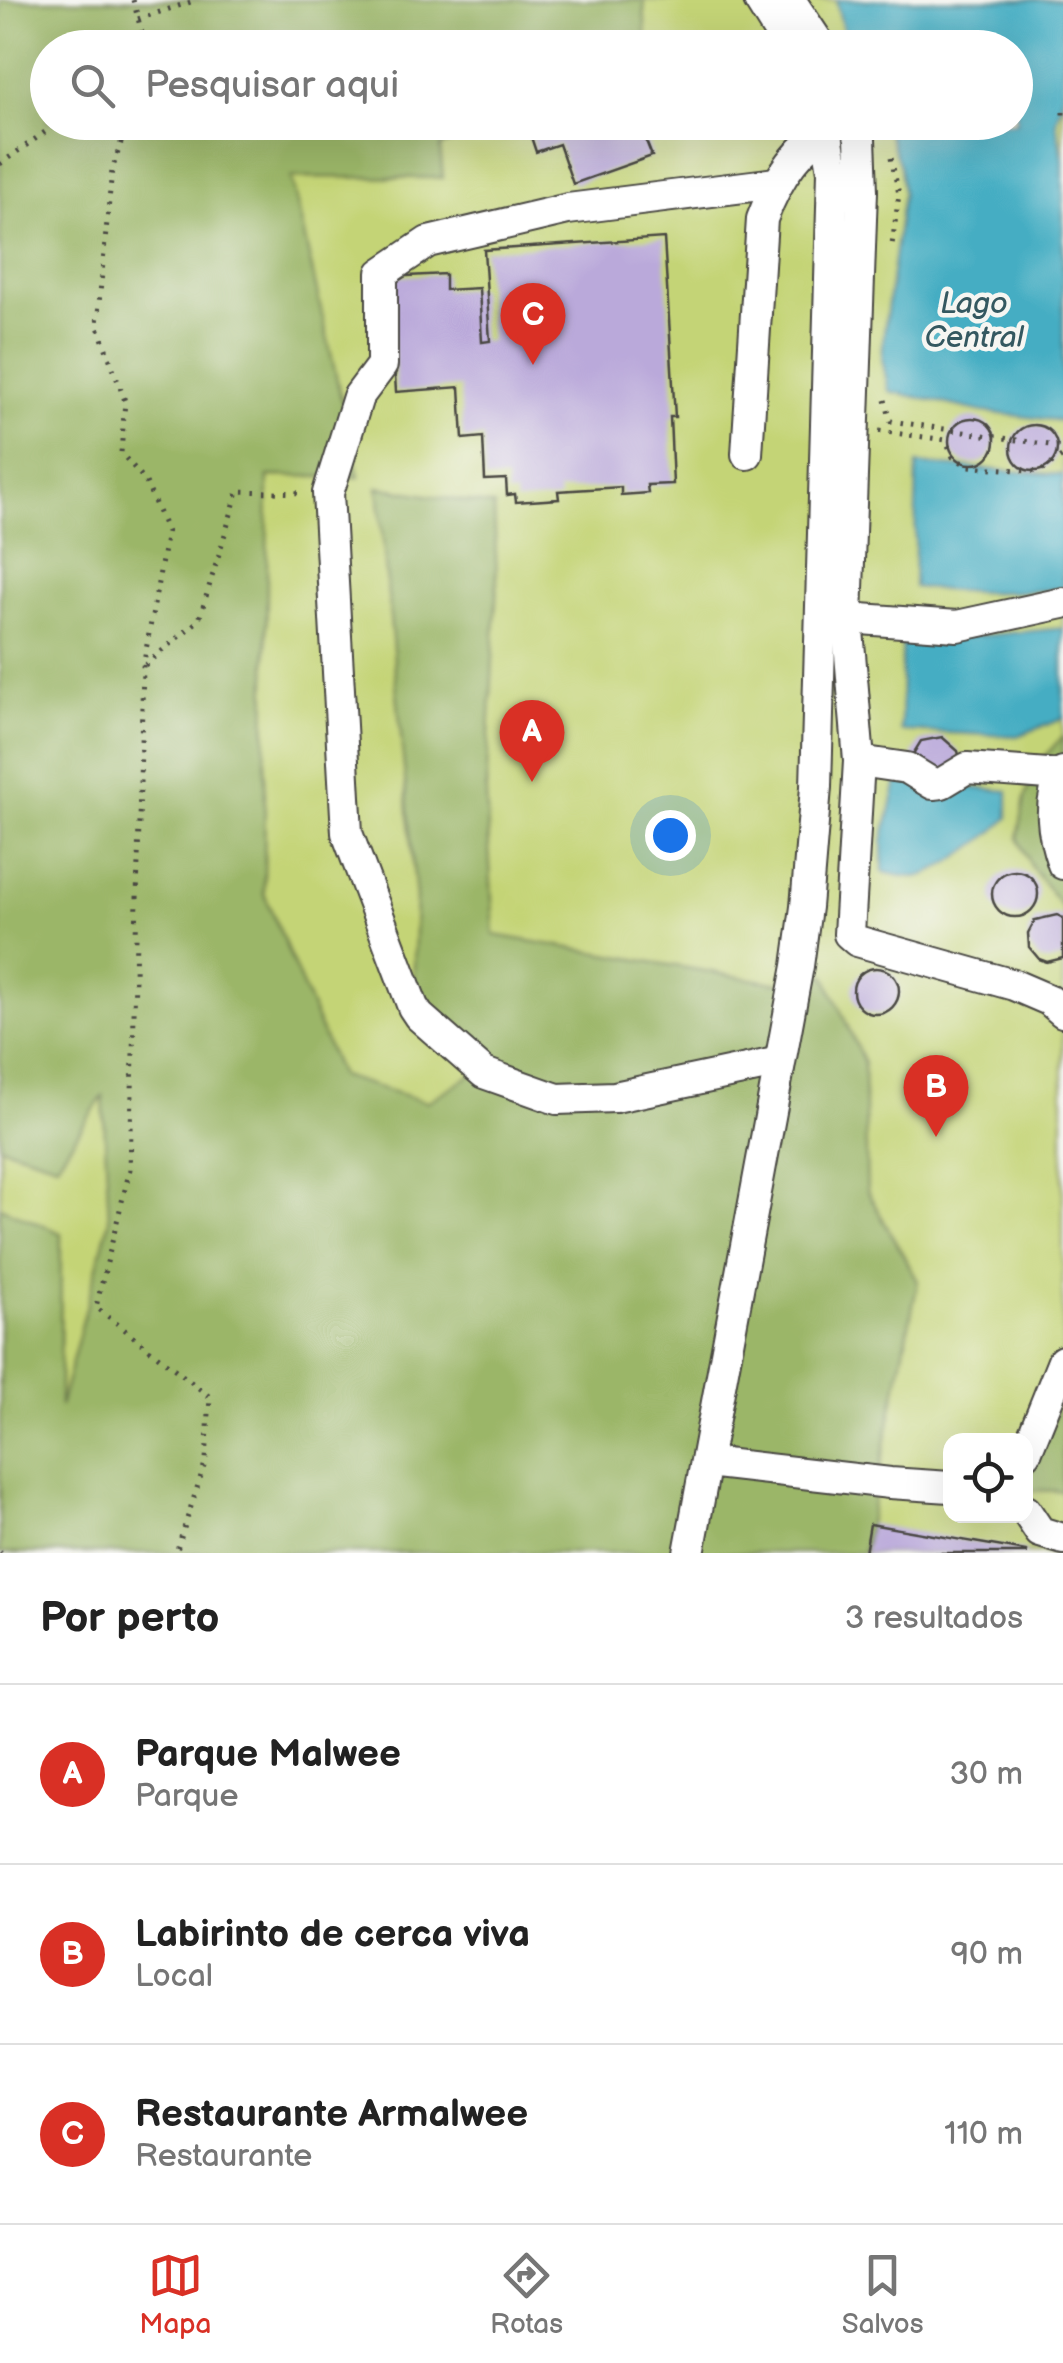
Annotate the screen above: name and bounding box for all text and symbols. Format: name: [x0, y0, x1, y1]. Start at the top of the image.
search box: [30, 30, 1033, 140]
icon: search: [65, 58, 120, 113]
text: Pesquisar aqui: [145, 63, 399, 108]
pin: C: [500, 282, 566, 365]
water label: Lago Central: [924, 286, 1025, 356]
pin: A: [500, 700, 564, 782]
your location: [645, 810, 696, 861]
pin: B: [904, 1054, 968, 1137]
map controls: [943, 1433, 1033, 1523]
button: locate: [943, 1433, 1033, 1523]
text: Por perto: [40, 1593, 219, 1644]
text: 3 resultados: [845, 1599, 1023, 1638]
text: Parque Malwee: [135, 1732, 401, 1777]
text: A: [63, 1755, 82, 1794]
text: 30 m: [949, 1755, 1023, 1794]
text: Parque: [135, 1777, 238, 1816]
text: Labirinto de cerca viva: [135, 1912, 530, 1957]
text: B: [61, 1935, 84, 1974]
text: 90 m: [951, 1935, 1023, 1974]
text: Local: [135, 1957, 213, 1996]
text: Restaurante Armalwee: [135, 2092, 528, 2137]
text: C: [61, 2115, 84, 2154]
text: 110 m: [944, 2115, 1023, 2154]
text: Restaurante: [135, 2137, 312, 2176]
tab: Mapa: [139, 2248, 211, 2341]
tab: Rotas: [490, 2248, 563, 2341]
tab: Salvos: [842, 2248, 924, 2341]

